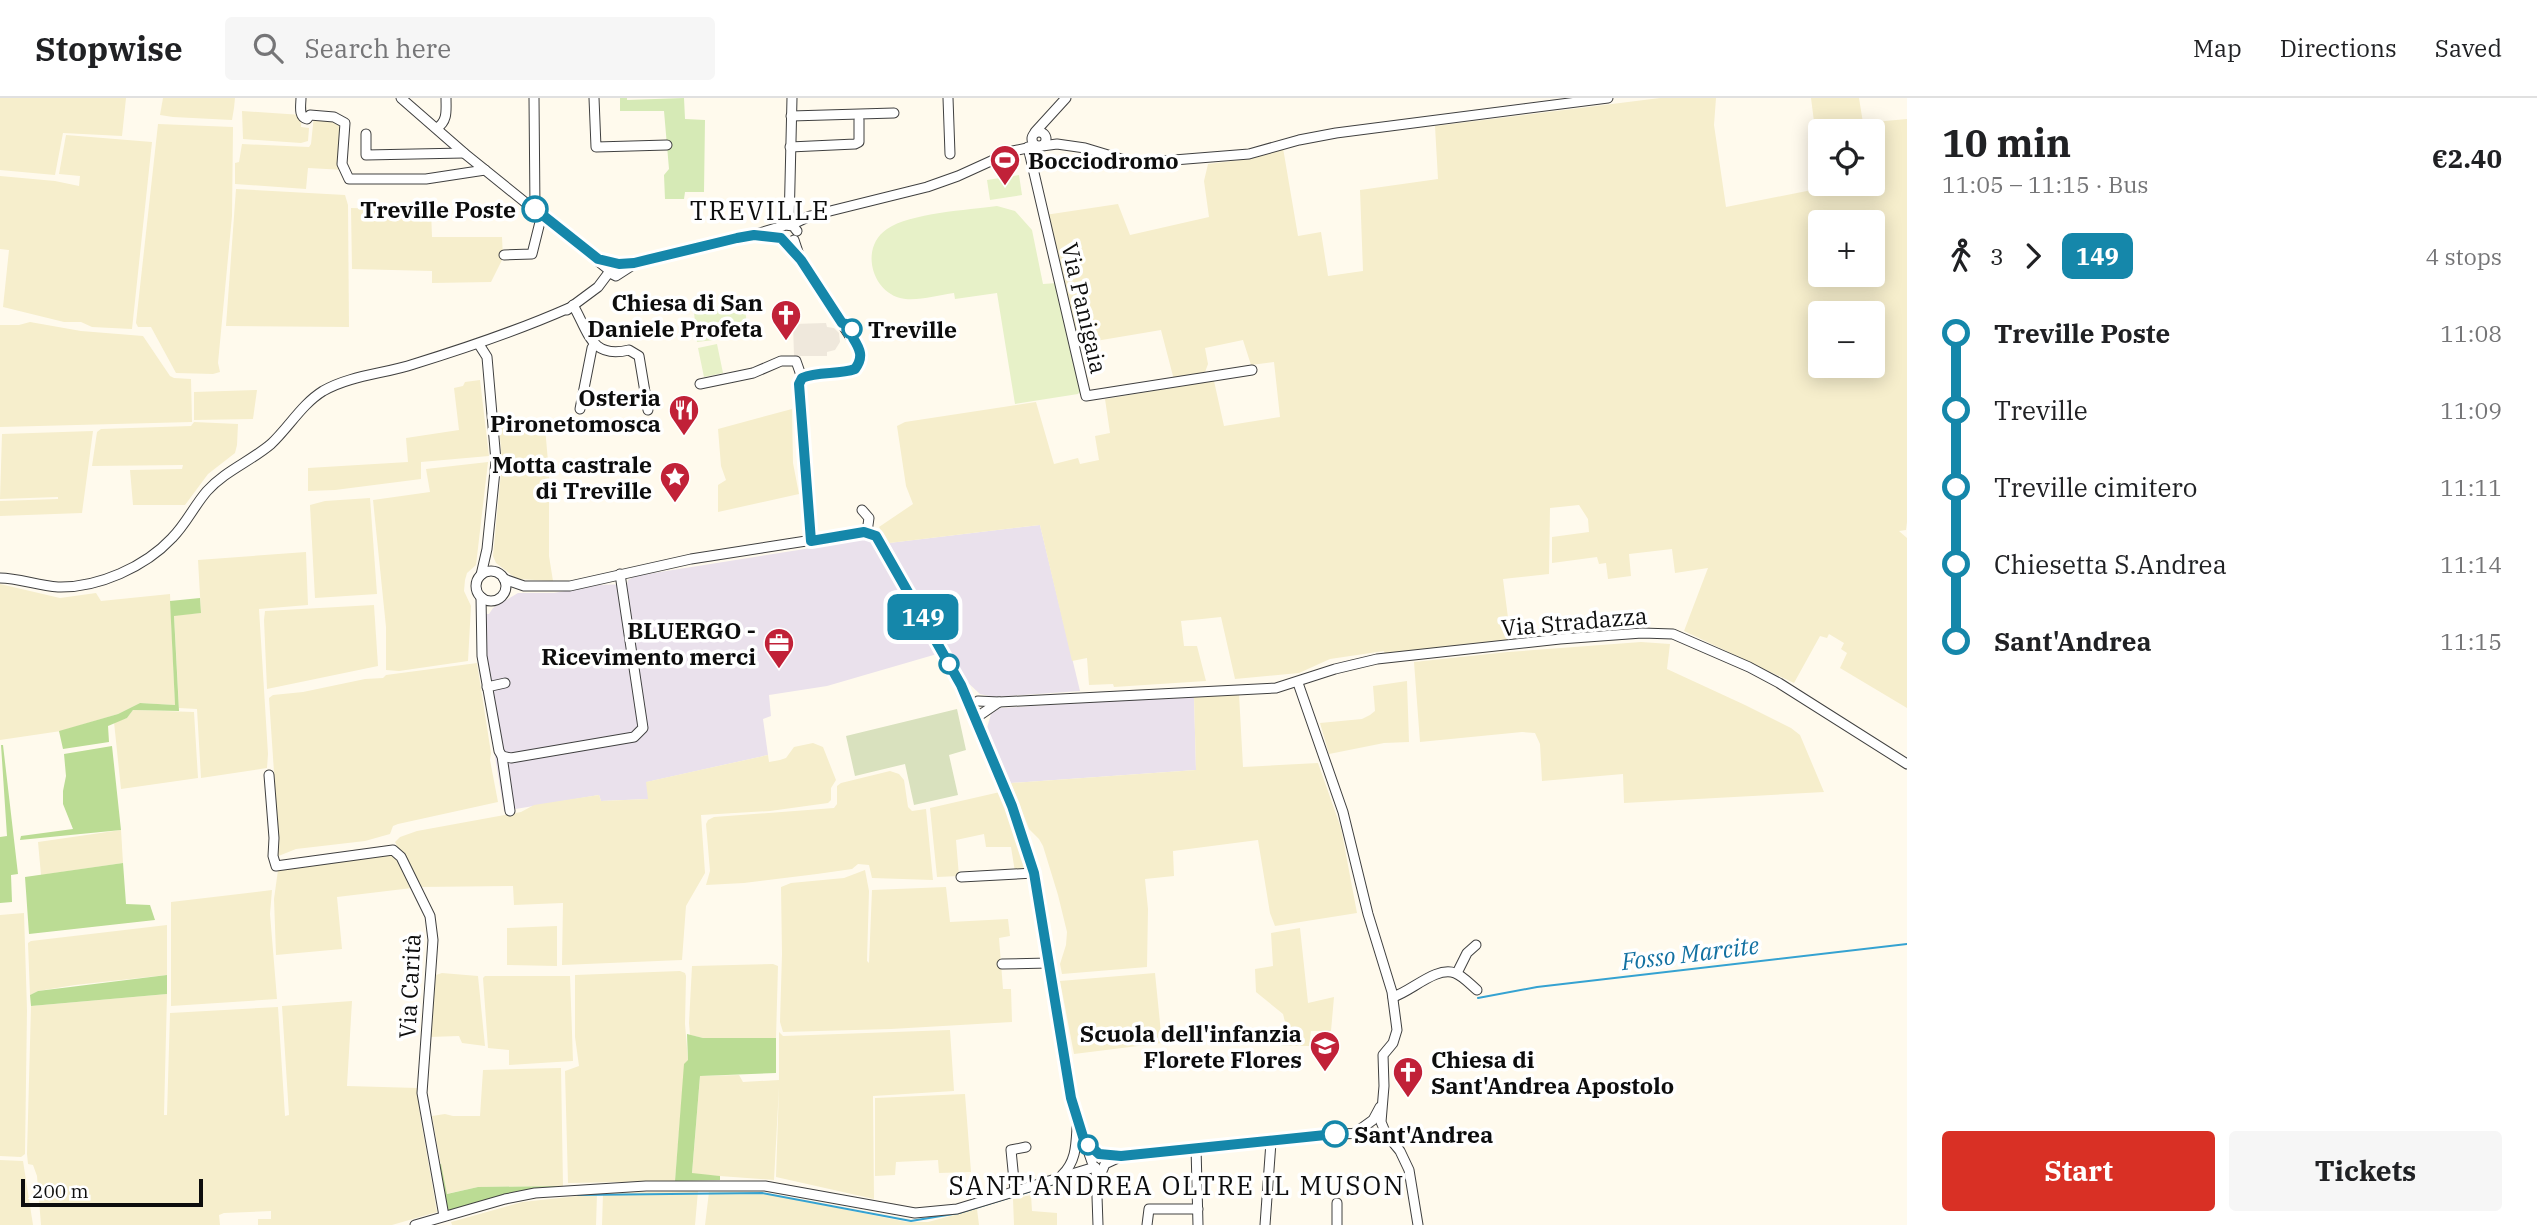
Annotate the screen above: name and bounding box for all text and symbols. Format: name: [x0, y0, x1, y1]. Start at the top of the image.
search box: [225, 17, 715, 80]
text: Stopwise: [35, 27, 183, 70]
icon: search: [249, 29, 287, 67]
text: Search here: [305, 31, 451, 65]
text: Map: [2193, 32, 2242, 64]
text: Directions: [2280, 32, 2397, 64]
text: Saved: [2435, 32, 2502, 64]
text: 10 min: [1942, 118, 2071, 167]
map controls: [1808, 119, 1885, 378]
button: locate: [1808, 119, 1885, 196]
text: €2.40: [2432, 141, 2502, 175]
sports icon: Bocciodromo: [988, 143, 1022, 187]
place label: Bocciodromo: [1028, 145, 1179, 175]
text: 11:05 – 11:15 · Bus: [1942, 169, 2149, 199]
district label: TREVILLE: [690, 193, 830, 227]
place label: Treville Poste: [360, 194, 516, 224]
marker: Treville Poste: [522, 196, 548, 222]
button: +: [1808, 210, 1885, 287]
icon: walk: [1942, 237, 1980, 275]
icon: forward: [2014, 237, 2052, 275]
street label: Via Panigaia: [1055, 240, 1115, 376]
text: 149: [2076, 240, 2119, 272]
text: 3: [1990, 241, 2004, 271]
text: 4 stops: [2425, 241, 2502, 271]
place label: Chiesa di San Daniele Profeta: [588, 287, 763, 343]
church icon: Chiesa di San Daniele Profeta: [769, 298, 803, 342]
button: −: [1808, 301, 1885, 378]
place label: Treville: [868, 314, 957, 344]
text: Treville Poste: [1994, 316, 2170, 350]
text: 11:08: [2440, 318, 2502, 348]
marker: Treville: [842, 319, 862, 339]
place label: Osteria Pironetomosca: [490, 382, 661, 438]
restaurant icon: Osteria Pironetomosca: [667, 393, 701, 437]
text: Treville: [1994, 393, 2088, 427]
text: 11:09: [2440, 395, 2502, 425]
place label: Motta castrale di Treville: [492, 449, 652, 505]
place icon: Motta castrale di Treville: [658, 460, 692, 504]
text: Treville cimitero: [1994, 470, 2198, 504]
text: 11:11: [2440, 472, 2502, 502]
text: Chiesetta S.Andrea: [1994, 547, 2227, 581]
text: 11:14: [2440, 549, 2502, 579]
line badge: 149: [883, 594, 963, 640]
street label: Via Stradazza: [1500, 600, 1648, 642]
text: 149: [901, 601, 945, 633]
place label: BLUERGO - Ricevimento merci: [541, 615, 756, 671]
text: Sant'Andrea: [1994, 624, 2152, 658]
office icon: BLUERGO - Ricevimento merci: [762, 626, 796, 670]
text: 11:15: [2440, 626, 2502, 656]
unlabelled marker: [939, 654, 959, 674]
water label: Fosso Marcite: [1618, 929, 1761, 977]
street label: Via Carità: [391, 933, 427, 1039]
place label: Scuola dell'infanzia Florete Flores: [1080, 1018, 1302, 1074]
school or university icon: Scuola dell'infanzia Florete Flores: [1308, 1029, 1342, 1073]
place label: Chiesa di Sant'Andrea Apostolo: [1431, 1044, 1674, 1100]
church icon: Chiesa di Sant'Andrea Apostolo: [1391, 1055, 1425, 1099]
place label: Sant'Andrea: [1354, 1119, 1493, 1149]
marker: Sant'Andrea: [1322, 1121, 1348, 1147]
button: Start: [1942, 1131, 2215, 1211]
button: Tickets: [2229, 1131, 2502, 1211]
unlabelled marker: [1078, 1135, 1098, 1155]
district label: SANT'ANDREA OLTRE IL MUSON: [949, 1168, 1405, 1202]
scale bar: [21, 1176, 203, 1208]
text: 200 m: [32, 1179, 89, 1203]

